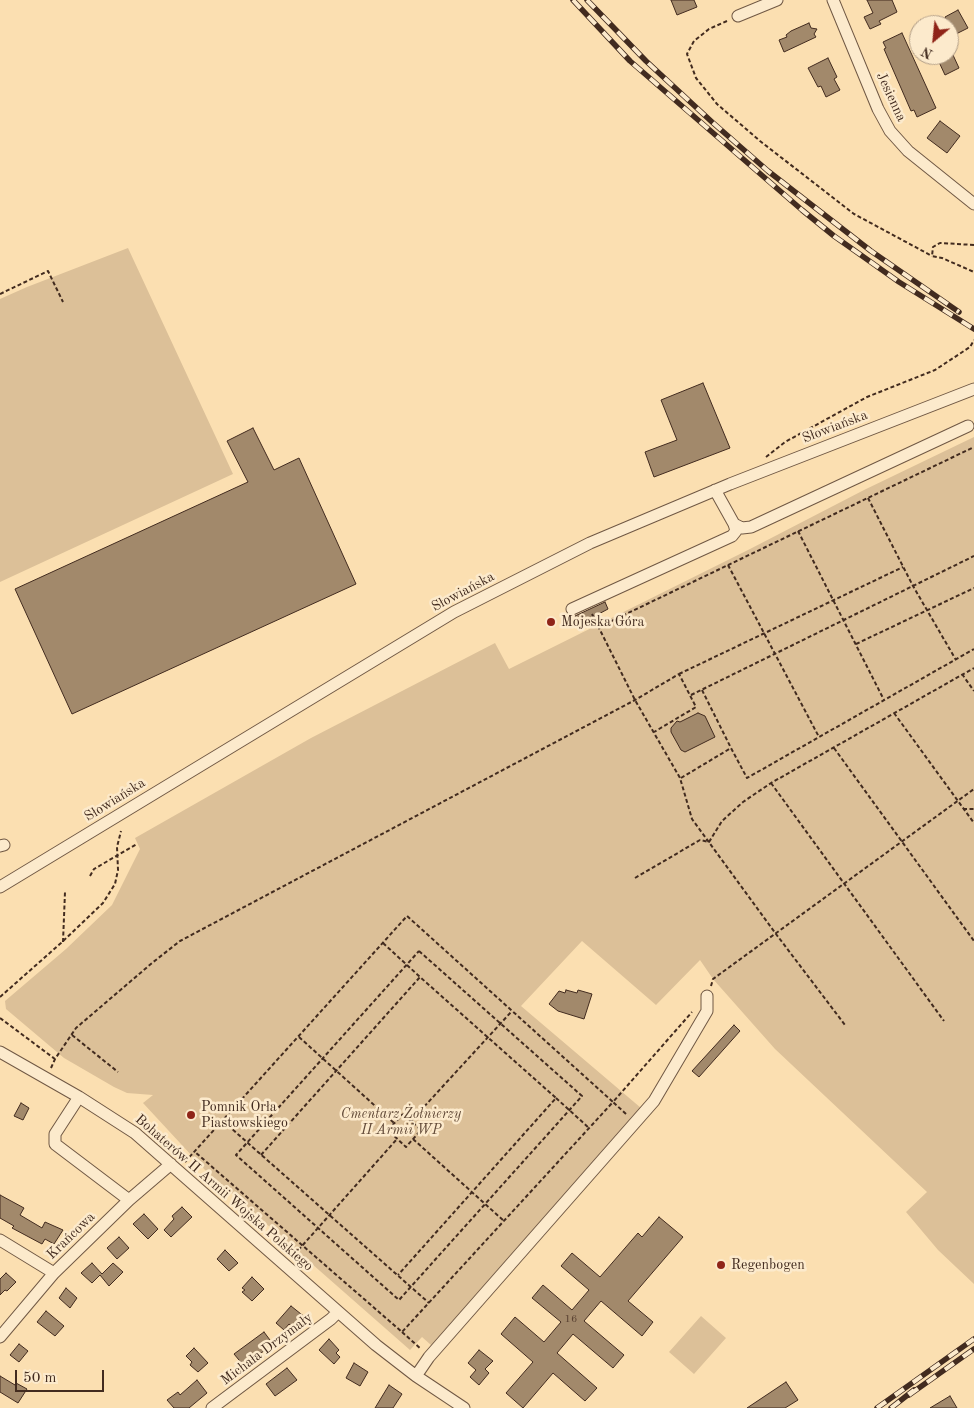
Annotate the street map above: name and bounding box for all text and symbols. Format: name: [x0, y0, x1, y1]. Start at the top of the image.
north arrow: [909, 15, 959, 65]
text: N: [919, 44, 935, 61]
street label: Jesienna: [872, 70, 910, 124]
street label: Słowiańska: [800, 407, 870, 447]
street label: Słowiańska: [429, 568, 497, 616]
place label: Mojeska Góra: [561, 614, 644, 630]
marker: Mojeska Góra: [545, 616, 557, 628]
street label: Słowiańska: [81, 775, 149, 825]
place label: Pomnik Orła Piastowskiego: [201, 1099, 288, 1132]
park label: Cmentarz Żołnierzy II Armii WP: [341, 1106, 461, 1138]
marker: Pomnik Orła Piastowskiego: [185, 1109, 197, 1121]
street label: Bohaterów II Armii Wojska Polskiego: [131, 1111, 317, 1275]
street label: Krańcowa: [43, 1209, 99, 1263]
place label: Regenbogen: [731, 1257, 805, 1273]
marker: Regenbogen: [715, 1259, 727, 1271]
street label: Michała Drzymały: [218, 1309, 316, 1389]
house number: 16: [565, 1312, 577, 1326]
scale bar: [18, 1360, 106, 1392]
text: 50 m: [23, 1371, 57, 1386]

